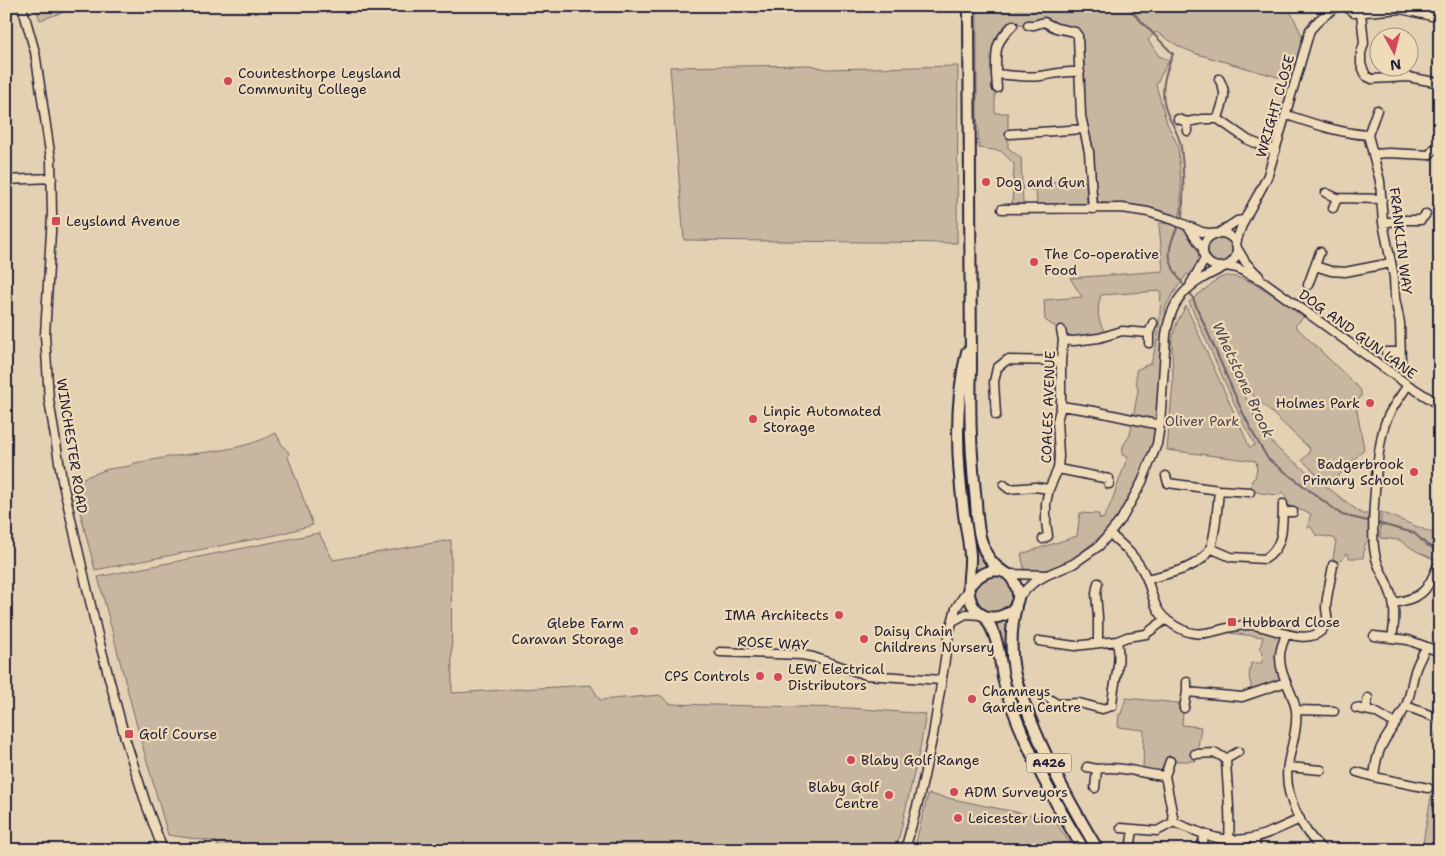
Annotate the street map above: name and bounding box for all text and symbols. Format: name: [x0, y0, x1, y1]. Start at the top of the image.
north arrow: [1368, 28, 1418, 78]
street label: WRIGHT CLOSE: [1252, 52, 1298, 160]
text: N: [1389, 55, 1402, 75]
place label: Countesthorpe Leysland Community College: [238, 64, 401, 98]
marker: Countesthorpe Leysland Community College: [222, 75, 234, 87]
place label: Dog and Gun: [996, 173, 1085, 191]
marker: Dog and Gun: [980, 176, 992, 188]
street label: FRANKLIN WAY: [1385, 186, 1417, 296]
place label: Leysland Avenue: [66, 212, 180, 230]
marker: Leysland Avenue: [50, 215, 62, 227]
place label: The Co-operative Food: [1044, 245, 1159, 279]
marker: The Co-operative Food: [1028, 256, 1040, 268]
street label: DOG AND GUN LANE: [1295, 285, 1421, 383]
water label: Whetstone Brook: [1207, 319, 1279, 442]
street label: COALES AVENUE: [1037, 350, 1059, 464]
street label: WINCHESTER ROAD: [52, 377, 92, 515]
place label: Holmes Park: [1276, 394, 1360, 412]
marker: Holmes Park: [1364, 397, 1376, 409]
place label: Linpic Automated Storage: [763, 402, 881, 436]
park label: Oliver Park: [1165, 412, 1239, 430]
marker: Linpic Automated Storage: [747, 413, 759, 425]
place label: Badgerbrook Primary School: [1303, 455, 1405, 489]
marker: Badgerbrook Primary School: [1408, 466, 1420, 478]
place label: IMA Architects: [725, 606, 829, 624]
marker: IMA Architects: [833, 609, 845, 621]
place label: Hubbard Close: [1242, 613, 1340, 631]
place label: Glebe Farm Caravan Storage: [512, 614, 624, 648]
marker: Hubbard Close: [1226, 616, 1238, 628]
place label: Daisy Chain Childrens Nursery: [874, 622, 995, 656]
marker: Glebe Farm Caravan Storage: [628, 625, 640, 637]
street label: ROSE WAY: [737, 632, 810, 654]
marker: Daisy Chain Childrens Nursery: [858, 633, 870, 645]
place label: LEW Electrical Distributors: [788, 660, 885, 694]
place label: CPS Controls: [664, 667, 750, 685]
marker: CPS Controls: [754, 670, 766, 682]
marker: LEW Electrical Distributors: [772, 671, 784, 683]
place label: Chamneys Garden Centre: [982, 682, 1081, 716]
marker: Chamneys Garden Centre: [966, 693, 978, 705]
place label: Golf Course: [139, 725, 218, 743]
marker: Golf Course: [123, 728, 135, 740]
place label: Blaby Golf Range: [861, 751, 980, 769]
marker: Blaby Golf Range: [845, 754, 857, 766]
road number: A426: [1026, 754, 1072, 772]
place label: Blaby Golf Centre: [808, 778, 880, 812]
place label: ADM Surveyors: [964, 783, 1068, 801]
marker: ADM Surveyors: [948, 786, 960, 798]
marker: Blaby Golf Centre: [883, 789, 895, 801]
place label: Leicester Lions: [968, 809, 1068, 827]
marker: Leicester Lions: [952, 812, 964, 824]

